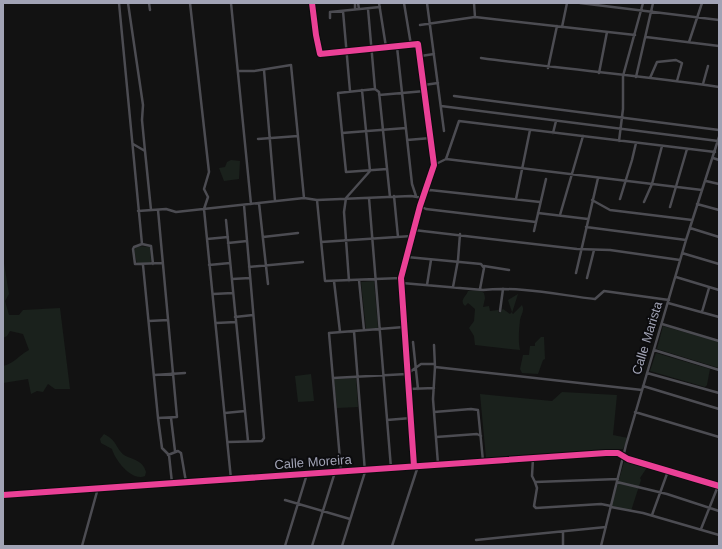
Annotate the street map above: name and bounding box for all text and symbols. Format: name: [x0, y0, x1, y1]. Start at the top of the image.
street label: Calle Marista: [629, 299, 665, 376]
street label: Calle Moreira: [274, 452, 353, 472]

